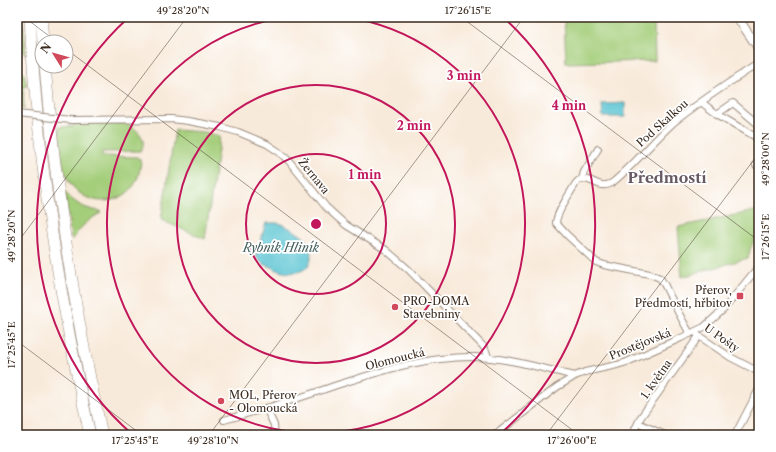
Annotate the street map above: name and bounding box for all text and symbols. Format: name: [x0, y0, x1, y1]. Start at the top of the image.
text: 49°28'20"N: [157, 4, 209, 17]
text: 17°26'15"E: [445, 4, 491, 17]
north arrow: [34, 34, 74, 74]
text: N: [38, 40, 55, 56]
text: 3 min: [447, 68, 482, 83]
street label: Pod Skalkou: [633, 96, 691, 150]
text: 4 min: [552, 98, 587, 113]
text: 2 min: [397, 118, 432, 133]
text: 49°28'00"N: [759, 132, 772, 186]
street label: Žernava: [295, 155, 333, 197]
text: 1 min: [349, 167, 382, 182]
district label: Předmostí: [627, 168, 707, 187]
text: 49°28'20"N: [5, 210, 18, 262]
text: 17°26'15"E: [759, 214, 772, 260]
centre of rings: [309, 217, 323, 231]
water label: Rybník Hliník: [242, 240, 320, 255]
place label: Přerov, Předmostí, hřbitov: [635, 283, 733, 310]
marker: Přerov, Předmostí, hřbitov: [735, 291, 745, 301]
place label: PRO-DOMA Stavebniny: [403, 294, 470, 321]
marker: PRO-DOMA Stavebniny: [390, 302, 400, 312]
text: 17°25'45"E: [5, 321, 18, 369]
street label: U Pošty: [702, 321, 743, 356]
street label: Prostějovská: [607, 325, 673, 363]
street label: Olomoucká: [364, 345, 426, 373]
street label: 1. května: [637, 356, 675, 401]
place label: MOL, Přerov - Olomoucká: [229, 388, 298, 415]
marker: MOL, Přerov - Olomoucká: [216, 396, 226, 406]
text: 17°25'45"E: [111, 434, 159, 447]
text: 49°28'10"N: [187, 434, 239, 447]
text: 17°26'00"E: [547, 434, 597, 447]

